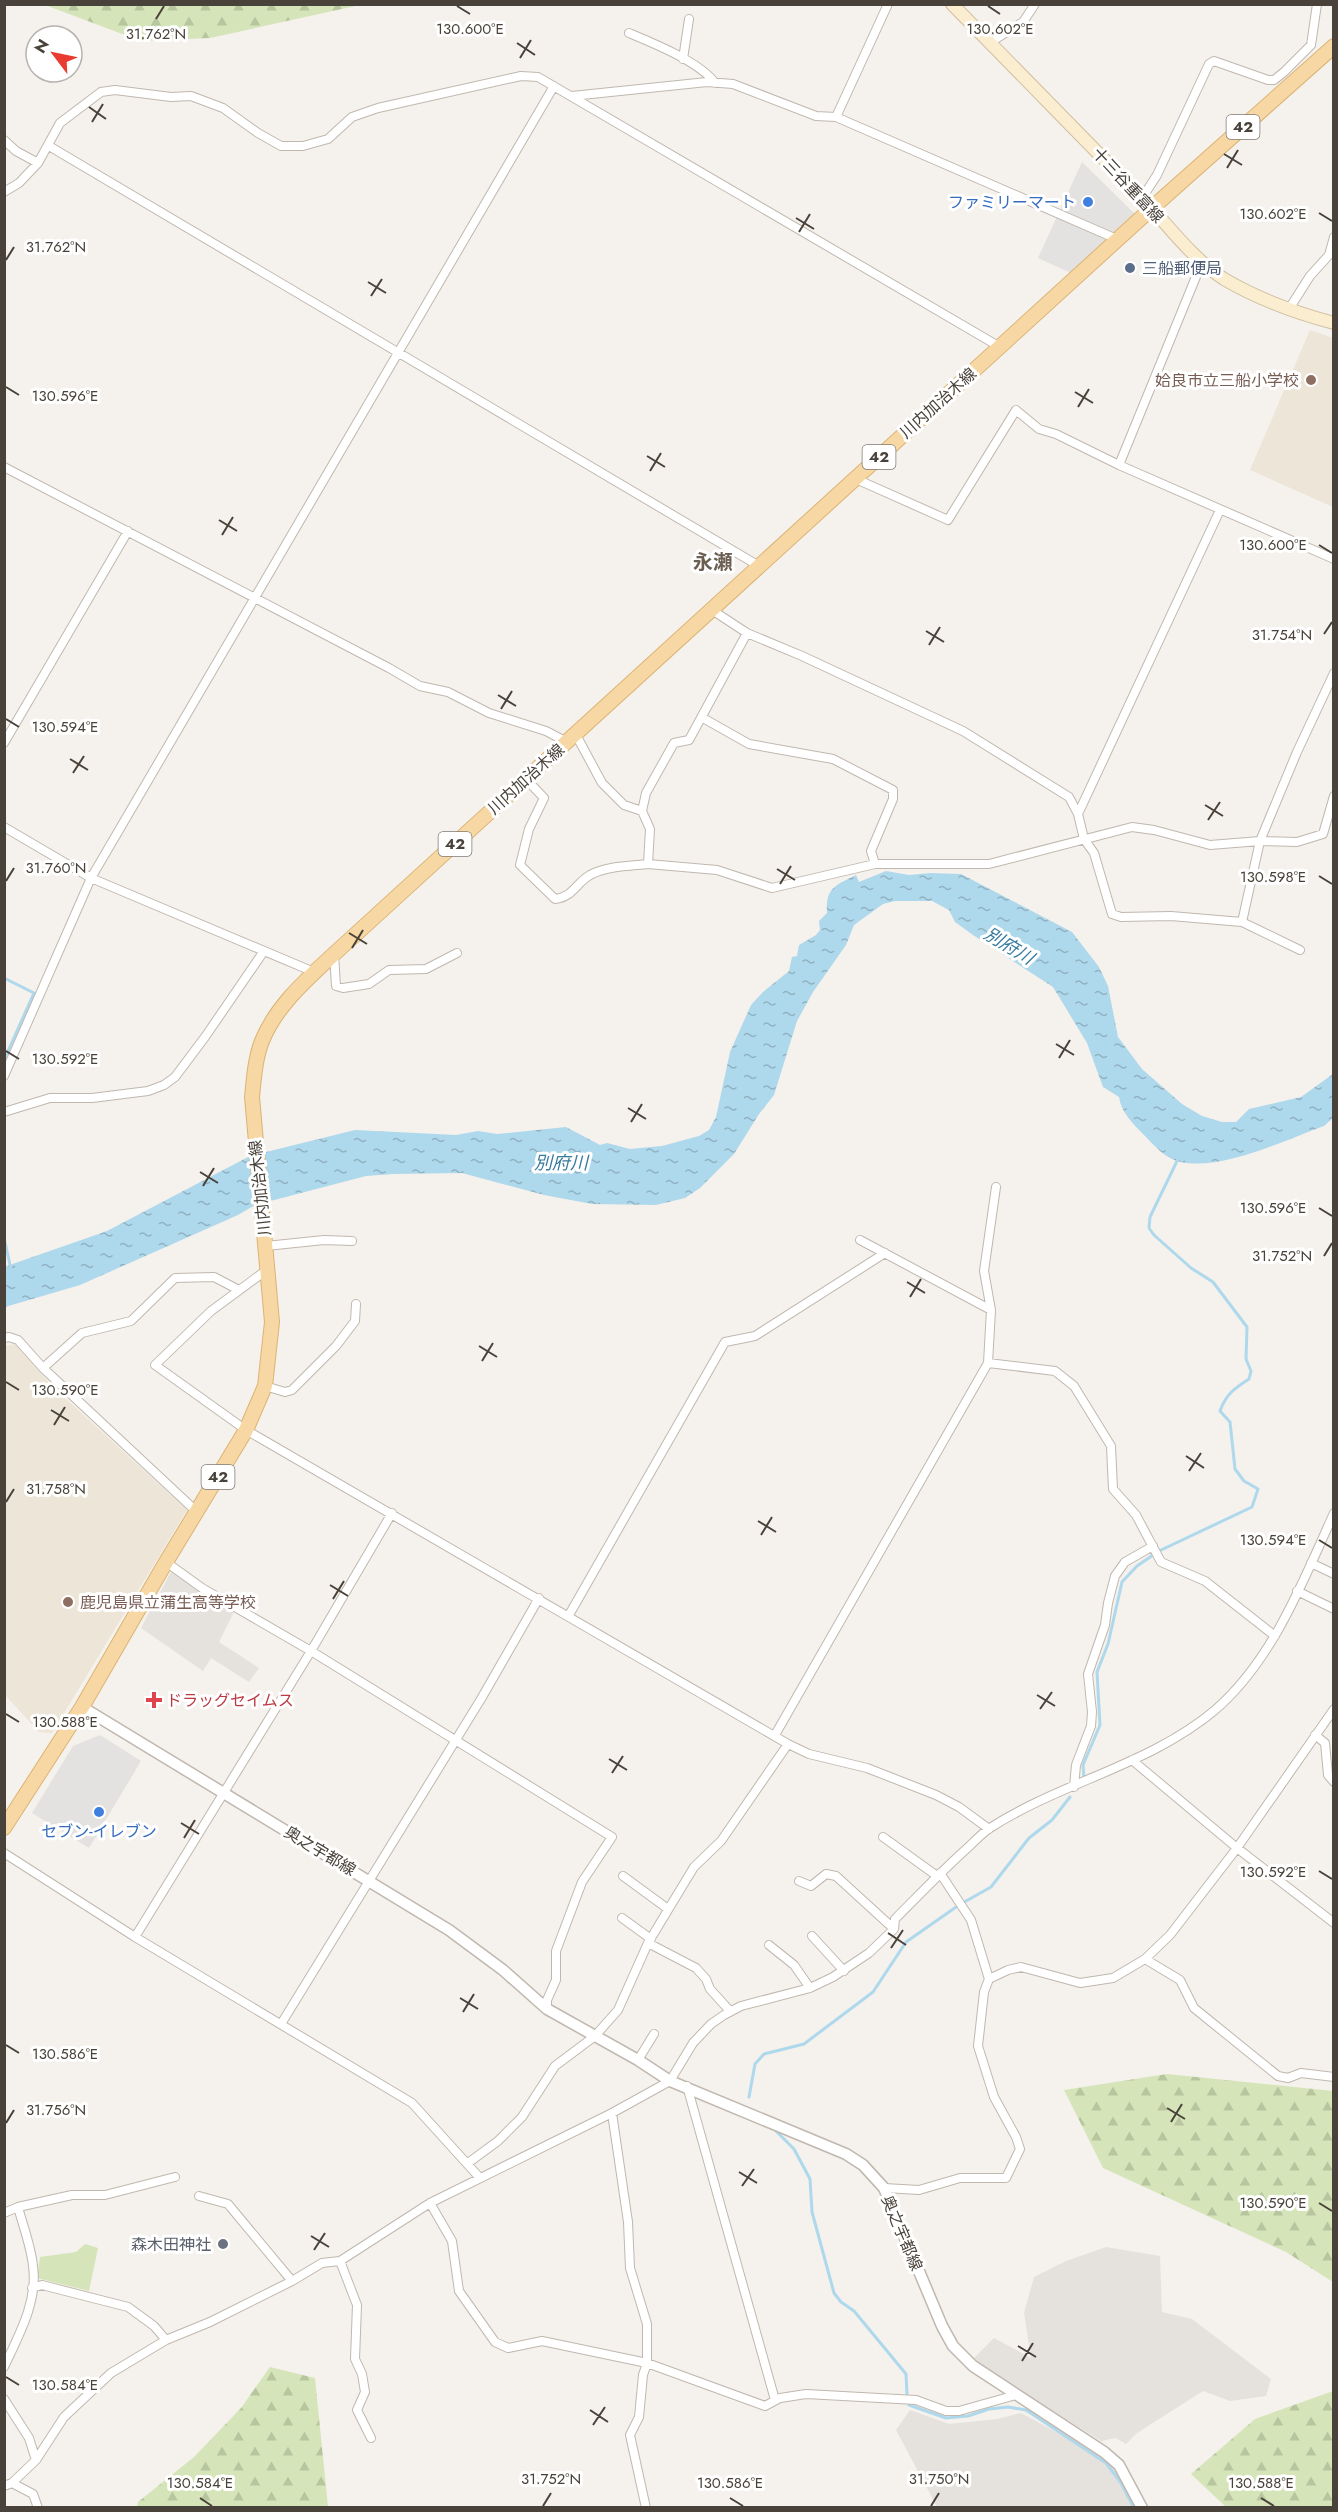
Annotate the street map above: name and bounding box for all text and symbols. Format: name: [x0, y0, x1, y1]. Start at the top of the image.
text: 130.600°E: [436, 18, 504, 40]
text: 130.602°E: [966, 18, 1034, 40]
text: 31.762°N: [126, 23, 186, 45]
north arrow: [24, 24, 84, 84]
text: N: [29, 35, 55, 58]
road number: 42: [1226, 115, 1260, 139]
street label: 十三谷重富線: [1087, 142, 1169, 228]
place label: ファミリーマート: [948, 191, 1076, 214]
marker: ファミリーマート: [1081, 195, 1095, 209]
text: 130.602°E: [1239, 203, 1307, 225]
text: 31.762°N: [26, 236, 86, 258]
place label: 三船郵便局: [1142, 257, 1222, 280]
marker: 三船郵便局: [1123, 261, 1137, 275]
street label: 川内加治木線: [895, 362, 981, 444]
place label: 姶良市立三船小学校: [1155, 369, 1299, 392]
marker: 姶良市立三船小学校: [1304, 373, 1318, 387]
text: 130.596°E: [32, 385, 98, 407]
road number: 42: [862, 445, 896, 469]
text: 130.600°E: [1239, 534, 1307, 556]
district label: 永瀬: [693, 548, 733, 577]
text: 31.754°N: [1252, 624, 1312, 646]
text: 130.594°E: [32, 716, 98, 738]
street label: 川内加治木線: [483, 738, 569, 820]
road number: 42: [438, 832, 472, 856]
text: 31.760°N: [26, 857, 86, 879]
text: 130.598°E: [1240, 866, 1306, 888]
water label: 別府川: [979, 921, 1041, 972]
text: 130.592°E: [32, 1048, 98, 1070]
street label: 川内加治木線: [244, 1139, 276, 1237]
water label: 別府川: [534, 1150, 590, 1176]
text: 130.596°E: [1240, 1197, 1306, 1219]
text: 31.752°N: [1252, 1245, 1312, 1267]
text: 130.590°E: [32, 1379, 98, 1401]
road number: 42: [202, 1465, 234, 1489]
text: 31.758°N: [26, 1478, 86, 1500]
text: 130.594°E: [1240, 1529, 1306, 1551]
place label: 鹿児島県立蒲生高等学校: [80, 1591, 256, 1614]
marker: 鹿児島県立蒲生高等学校: [61, 1595, 75, 1609]
place label: ドラッグセイムス: [166, 1689, 294, 1712]
marker: ドラッグセイムス: [147, 1693, 161, 1707]
text: 130.588°E: [32, 1711, 98, 1733]
marker: セブン-イレブン: [92, 1805, 106, 1819]
place label: セブン-イレブン: [41, 1820, 157, 1843]
street label: 奥之宇都線: [280, 1821, 360, 1881]
text: 130.592°E: [1240, 1861, 1306, 1883]
text: 130.586°E: [32, 2043, 98, 2065]
text: 31.756°N: [26, 2099, 86, 2121]
street label: 奥之宇都線: [876, 2192, 928, 2274]
text: 130.590°E: [1240, 2192, 1306, 2214]
place label: 森木田神社: [131, 2233, 211, 2256]
marker: 森木田神社: [216, 2237, 230, 2251]
text: 130.584°E: [32, 2374, 98, 2396]
text: 31.752°N: [521, 2468, 581, 2490]
text: 31.750°N: [909, 2468, 969, 2490]
text: 130.584°E: [167, 2472, 233, 2494]
text: 130.586°E: [697, 2472, 763, 2494]
text: 130.588°E: [1228, 2472, 1294, 2494]

